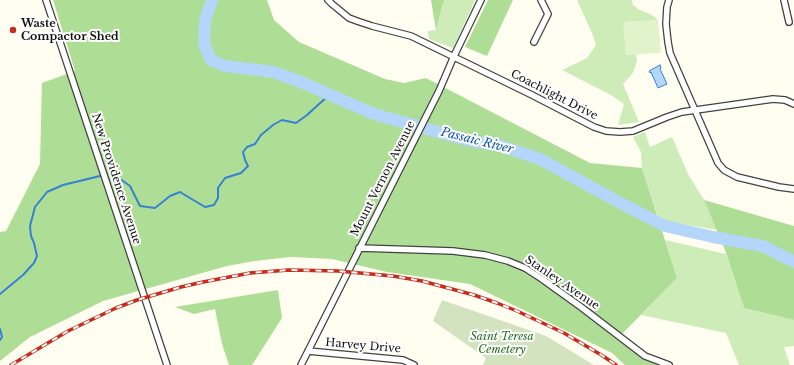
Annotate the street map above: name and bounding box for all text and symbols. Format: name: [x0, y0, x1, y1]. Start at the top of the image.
place label: Waste Compactor Shed: [21, 17, 119, 43]
marker: Waste Compactor Shed: [8, 25, 18, 35]
street label: Coachlight Drive: [508, 67, 600, 123]
street label: New Providence Avenue: [89, 112, 143, 246]
street label: Mount Vernon Avenue: [348, 119, 418, 239]
water label: Passaic River: [439, 125, 515, 157]
street label: Stanley Avenue: [522, 253, 602, 313]
park label: Saint Teresa Cemetery: [470, 330, 534, 356]
street label: Harvey Drive: [325, 336, 401, 356]

